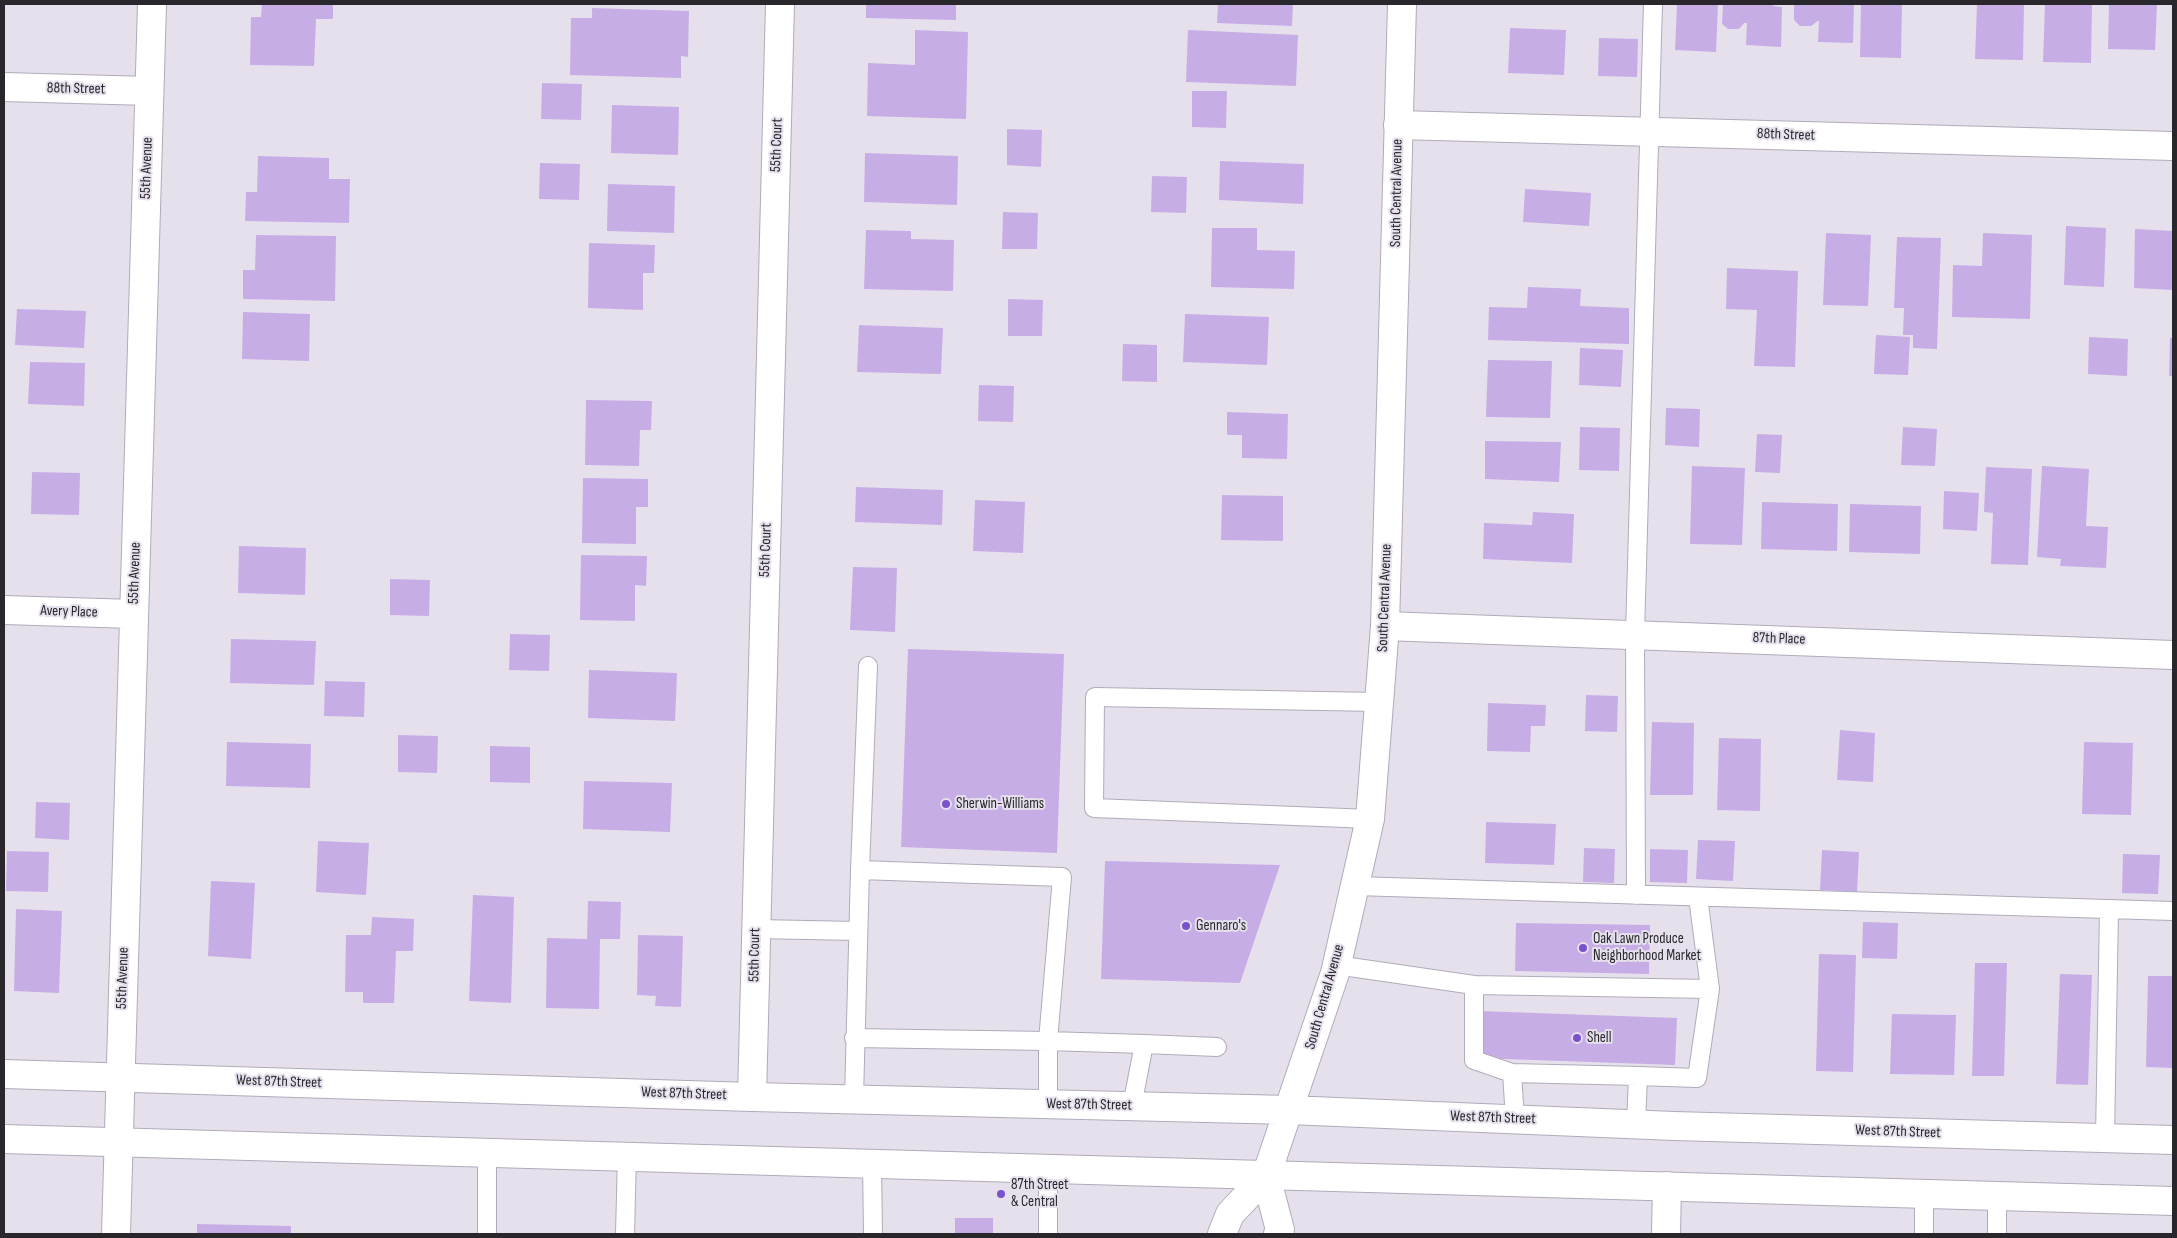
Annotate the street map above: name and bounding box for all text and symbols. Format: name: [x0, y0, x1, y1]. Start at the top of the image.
street label: 88th Street: [47, 79, 105, 99]
street label: 55th Court: [767, 118, 787, 172]
street label: 88th Street: [1757, 125, 1815, 145]
street label: 55th Avenue: [137, 137, 157, 199]
street label: South Central Avenue: [1387, 139, 1407, 247]
street label: 55th Court: [756, 523, 776, 577]
street label: 55th Avenue: [125, 542, 145, 604]
street label: South Central Avenue: [1374, 544, 1396, 652]
street label: Avery Place: [40, 602, 98, 622]
street label: 87th Place: [1752, 629, 1806, 649]
place label: Sherwin-Williams: [956, 795, 1044, 813]
marker: Sherwin-Williams: [940, 798, 952, 810]
place label: Gennaro's: [1196, 917, 1246, 935]
marker: Gennaro's: [1180, 920, 1192, 932]
street label: 55th Court: [746, 928, 764, 982]
place label: Oak Lawn Produce Neighborhood Market: [1593, 930, 1701, 965]
street label: South Central Avenue: [1301, 942, 1349, 1052]
marker: Oak Lawn Produce Neighborhood Market: [1577, 942, 1589, 954]
street label: 55th Avenue: [113, 947, 133, 1009]
place label: Shell: [1587, 1029, 1611, 1047]
marker: Shell: [1571, 1032, 1583, 1044]
street label: West 87th Street: [236, 1072, 322, 1092]
street label: West 87th Street: [641, 1084, 727, 1104]
street label: West 87th Street: [1046, 1095, 1132, 1115]
street label: West 87th Street: [1450, 1108, 1536, 1128]
street label: West 87th Street: [1855, 1122, 1941, 1142]
place label: 87th Street & Central: [1011, 1176, 1069, 1211]
marker: 87th Street & Central: [995, 1188, 1007, 1200]

